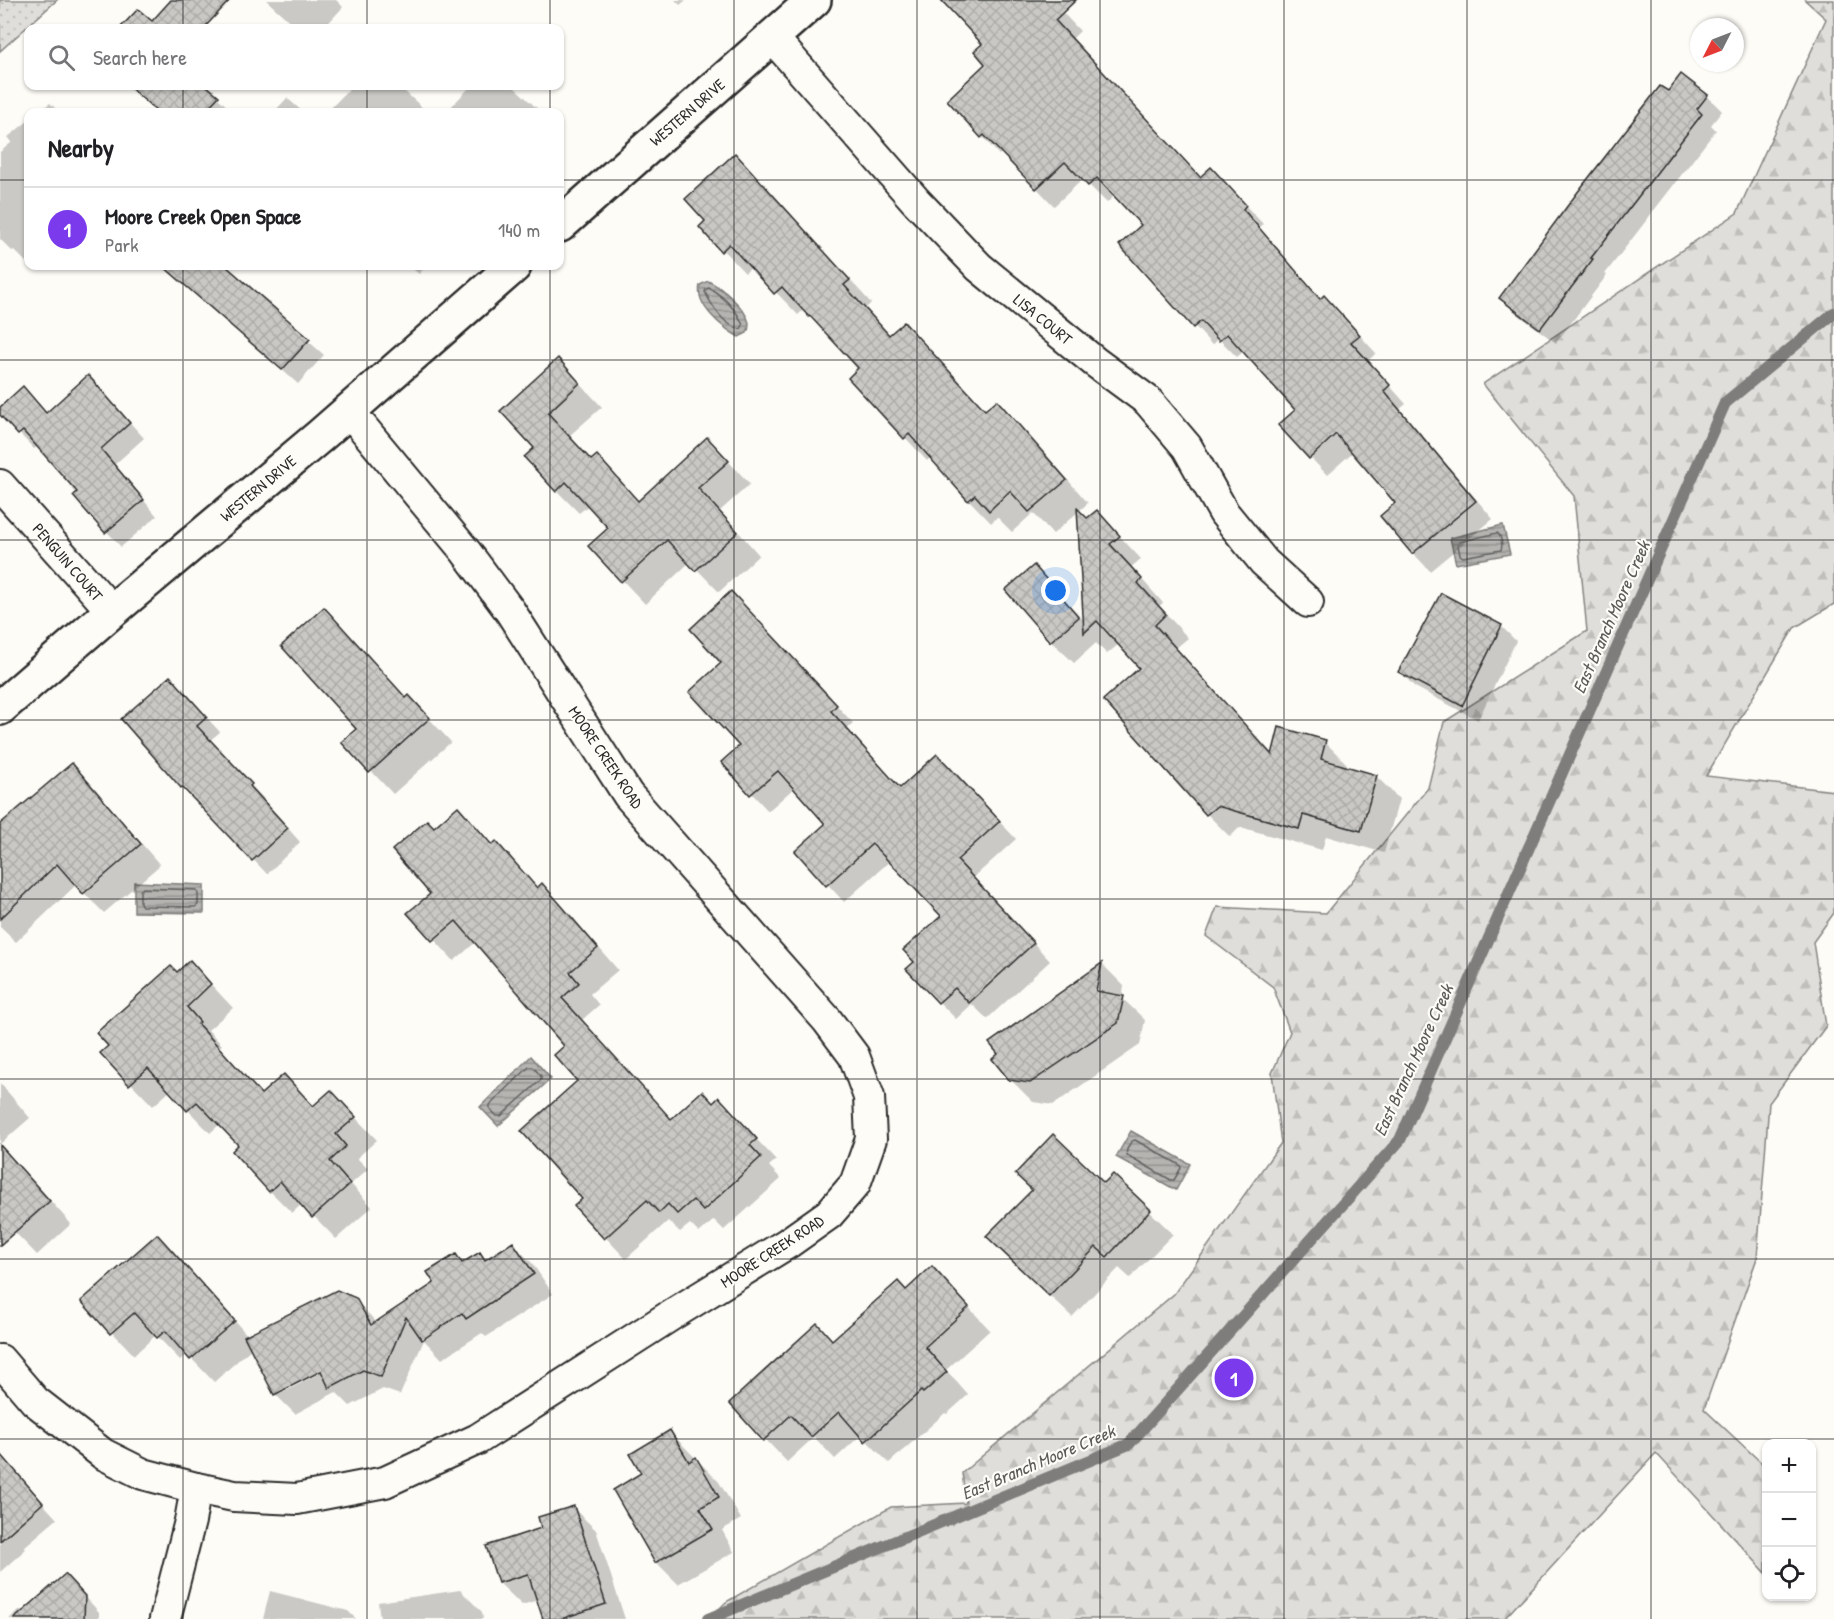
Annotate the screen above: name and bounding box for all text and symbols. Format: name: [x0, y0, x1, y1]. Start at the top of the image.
north arrow: [1690, 18, 1744, 72]
search box: [24, 24, 564, 90]
icon: search: [45, 41, 78, 74]
text: Search here: [93, 42, 187, 72]
street label: WESTERN DRIVE: [645, 73, 729, 151]
text: Nearby: [48, 130, 114, 165]
text: Moore Creek Open Space: [105, 201, 301, 231]
text: 1: [64, 216, 71, 243]
text: 140 m: [498, 216, 540, 243]
text: Park: [105, 231, 138, 258]
street label: LISA COURT: [1009, 288, 1077, 350]
street label: WESTERN DRIVE: [215, 450, 301, 526]
street label: PENGUIN COURT: [28, 518, 108, 606]
water label: East Branch Moore Creek: [1566, 535, 1656, 697]
your location: [1041, 576, 1070, 605]
street label: MOORE CREEK ROAD: [564, 701, 649, 813]
water label: East Branch Moore Creek: [1367, 979, 1460, 1140]
street label: MOORE CREEK ROAD: [716, 1209, 828, 1293]
pin: 1: [1214, 1356, 1254, 1400]
water label: East Branch Moore Creek: [958, 1418, 1120, 1506]
map controls: [1762, 1439, 1816, 1601]
button: +: [1762, 1439, 1816, 1493]
button: −: [1762, 1493, 1816, 1547]
button: locate: [1762, 1547, 1816, 1601]

